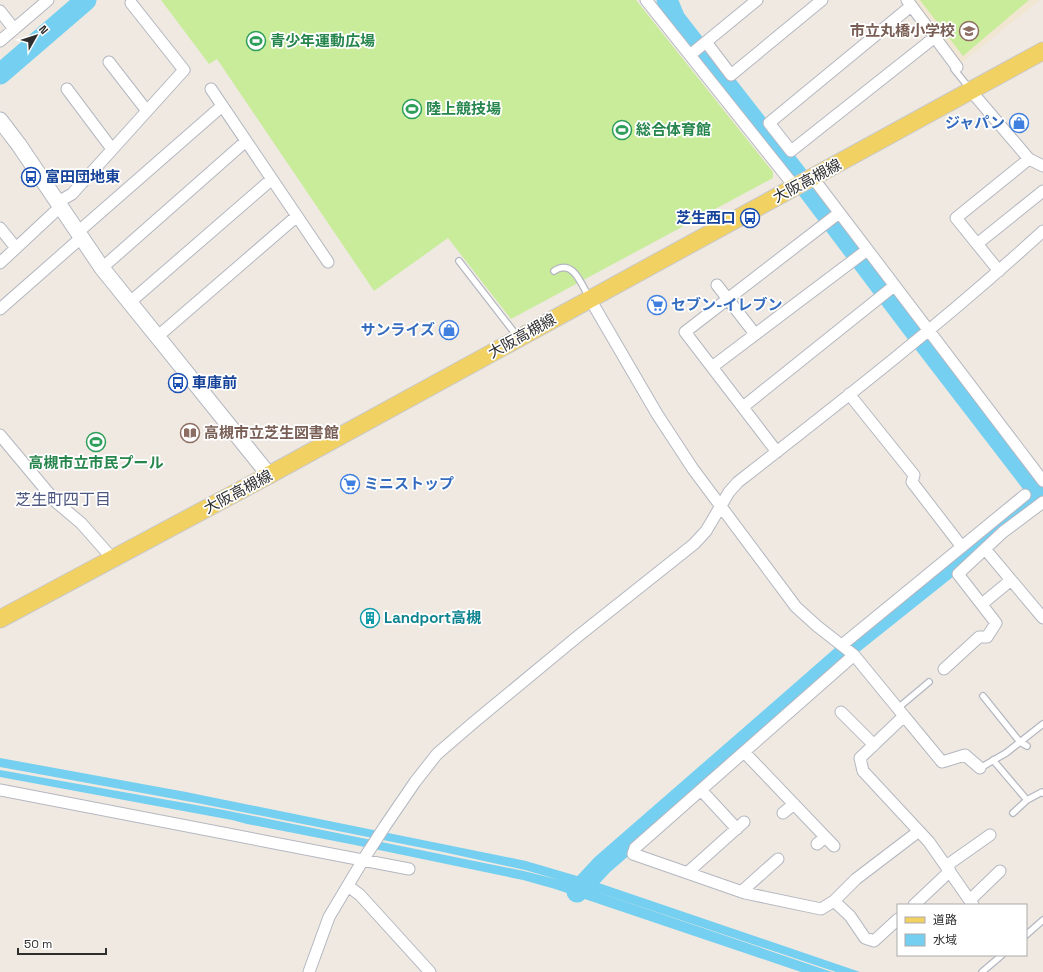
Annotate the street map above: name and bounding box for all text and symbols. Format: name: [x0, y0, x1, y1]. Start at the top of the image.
north arrow: [16, 16, 56, 56]
school or university icon: 市立丸橋小学校: [958, 20, 980, 42]
place label: 市立丸橋小学校: [850, 21, 955, 40]
text: N: [36, 22, 52, 37]
sports icon: 青少年運動広場: [245, 30, 267, 52]
place label: 青少年運動広場: [270, 31, 375, 50]
sports icon: 陸上競技場: [401, 98, 423, 120]
place label: 陸上競技場: [426, 99, 501, 118]
shop icon: ジャパン: [1008, 112, 1030, 134]
place label: ジャパン: [945, 113, 1005, 132]
sports icon: 総合体育館: [611, 119, 633, 141]
place label: 総合体育館: [636, 120, 711, 139]
street label: 大阪高槻線: [769, 155, 844, 207]
bus stop icon: 富田団地東: [20, 166, 42, 188]
place label: 富田団地東: [45, 167, 120, 186]
bus stop icon: 芝生西口: [739, 207, 761, 229]
place label: 芝生西口: [676, 208, 736, 227]
supermarket icon: セブン-イレブン: [646, 294, 668, 316]
place label: セブン-イレブン: [671, 295, 782, 314]
street label: 大阪高槻線: [484, 309, 559, 362]
shop icon: サンライズ: [438, 319, 460, 341]
place label: サンライズ: [360, 320, 435, 339]
bus stop icon: 車庫前: [167, 372, 189, 394]
place label: 車庫前: [192, 373, 237, 392]
library icon: 高槻市立芝生図書館: [179, 422, 201, 444]
place label: 高槻市立芝生図書館: [204, 423, 339, 442]
sports icon: 高槻市立市民プール: [85, 431, 107, 453]
place label: 高槻市立市民プール: [28, 453, 164, 472]
street label: 大阪高槻線: [200, 466, 275, 518]
supermarket icon: ミニストップ: [339, 473, 361, 495]
place label: ミニストップ: [364, 474, 454, 493]
district label: 芝生町四丁目: [15, 489, 111, 510]
building icon: Landport高槻: [359, 607, 381, 629]
place label: Landport高槻: [384, 608, 481, 627]
legend: [897, 904, 1027, 956]
text: 道路: [933, 912, 957, 928]
scale bar: [18, 930, 106, 956]
text: 水域: [933, 932, 957, 948]
text: 50 m: [24, 936, 52, 952]

